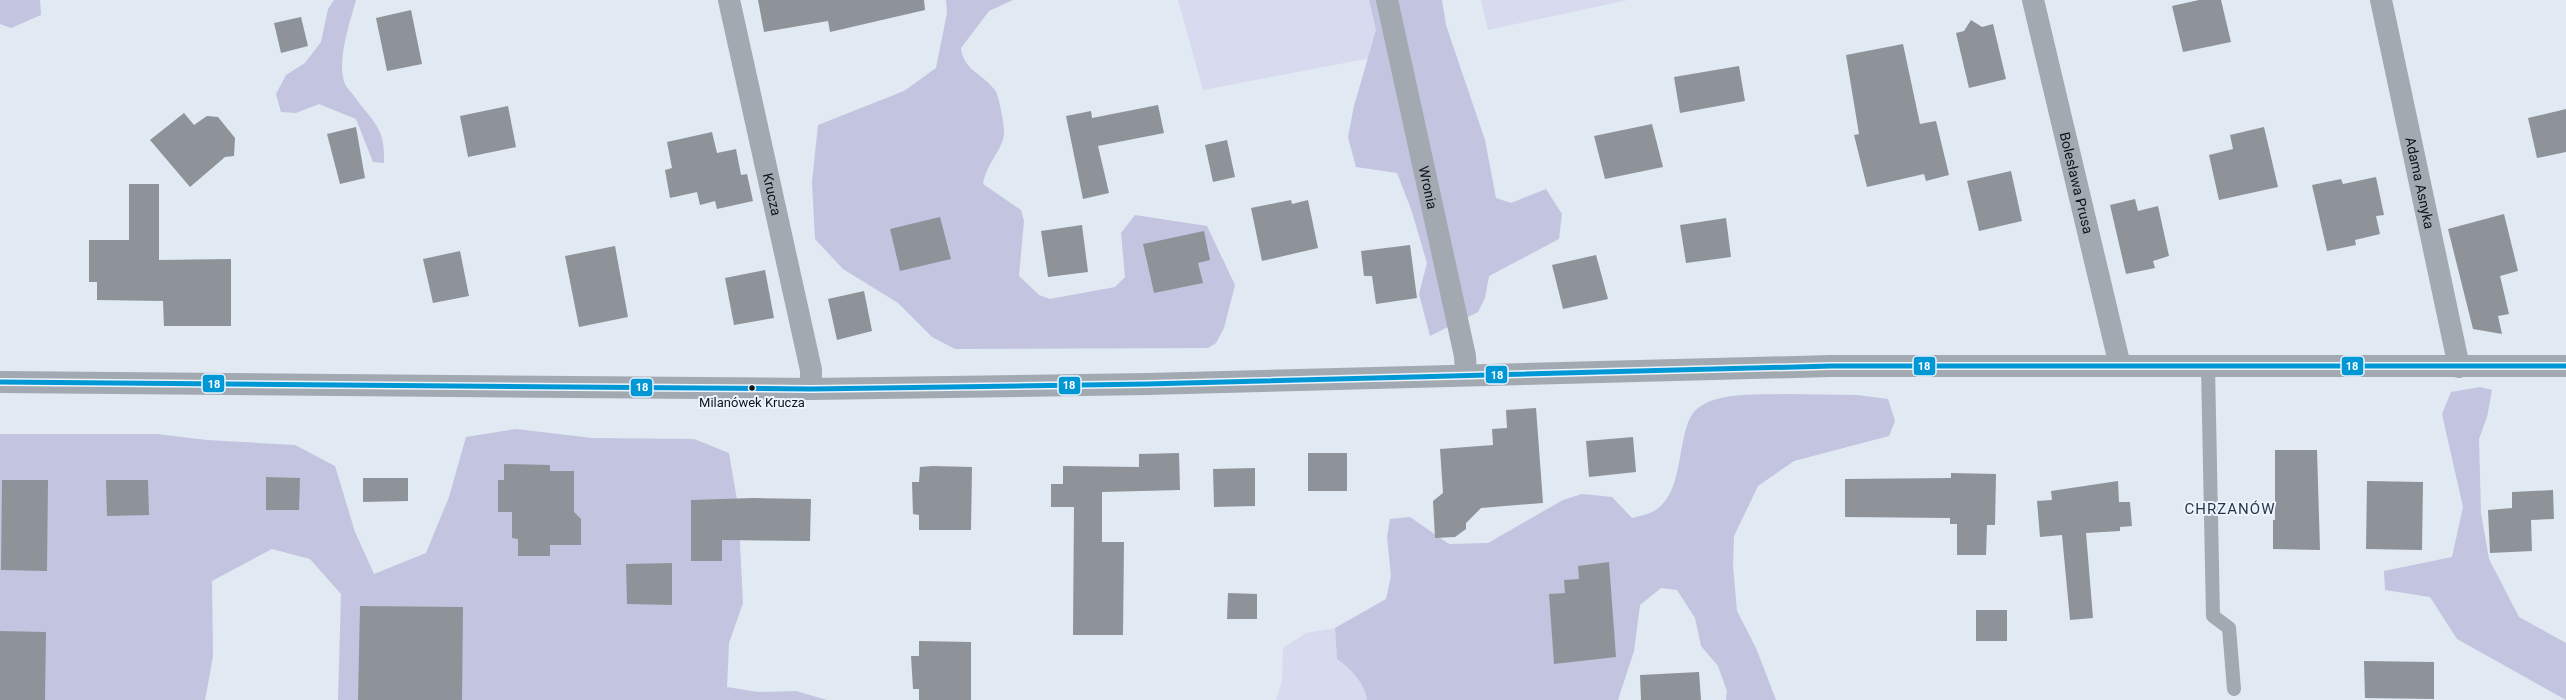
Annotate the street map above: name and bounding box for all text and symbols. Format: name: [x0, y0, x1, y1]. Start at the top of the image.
street label: Bolesława Prusa: [2057, 130, 2096, 235]
street label: Adama Asnyka: [2402, 136, 2437, 230]
street label: Wronia: [1416, 165, 1441, 211]
street label: Krucza: [760, 171, 785, 217]
line badge: 18: [1913, 356, 1936, 376]
line badge: 18: [2341, 356, 2364, 376]
text: 18: [1918, 360, 1930, 373]
text: 18: [2346, 360, 2358, 373]
line badge: 18: [1485, 365, 1508, 384]
text: 18: [1491, 369, 1503, 382]
line badge: 18: [202, 374, 225, 393]
line badge: 18: [1058, 376, 1081, 395]
text: 18: [208, 378, 220, 391]
line badge: 18: [630, 378, 653, 397]
text: 18: [1063, 379, 1075, 392]
text: 18: [636, 381, 648, 394]
marker: Milanówek Krucza: [747, 383, 757, 393]
place label: Milanówek Krucza: [699, 395, 805, 410]
district label: CHRZANÓW: [2185, 500, 2275, 518]

